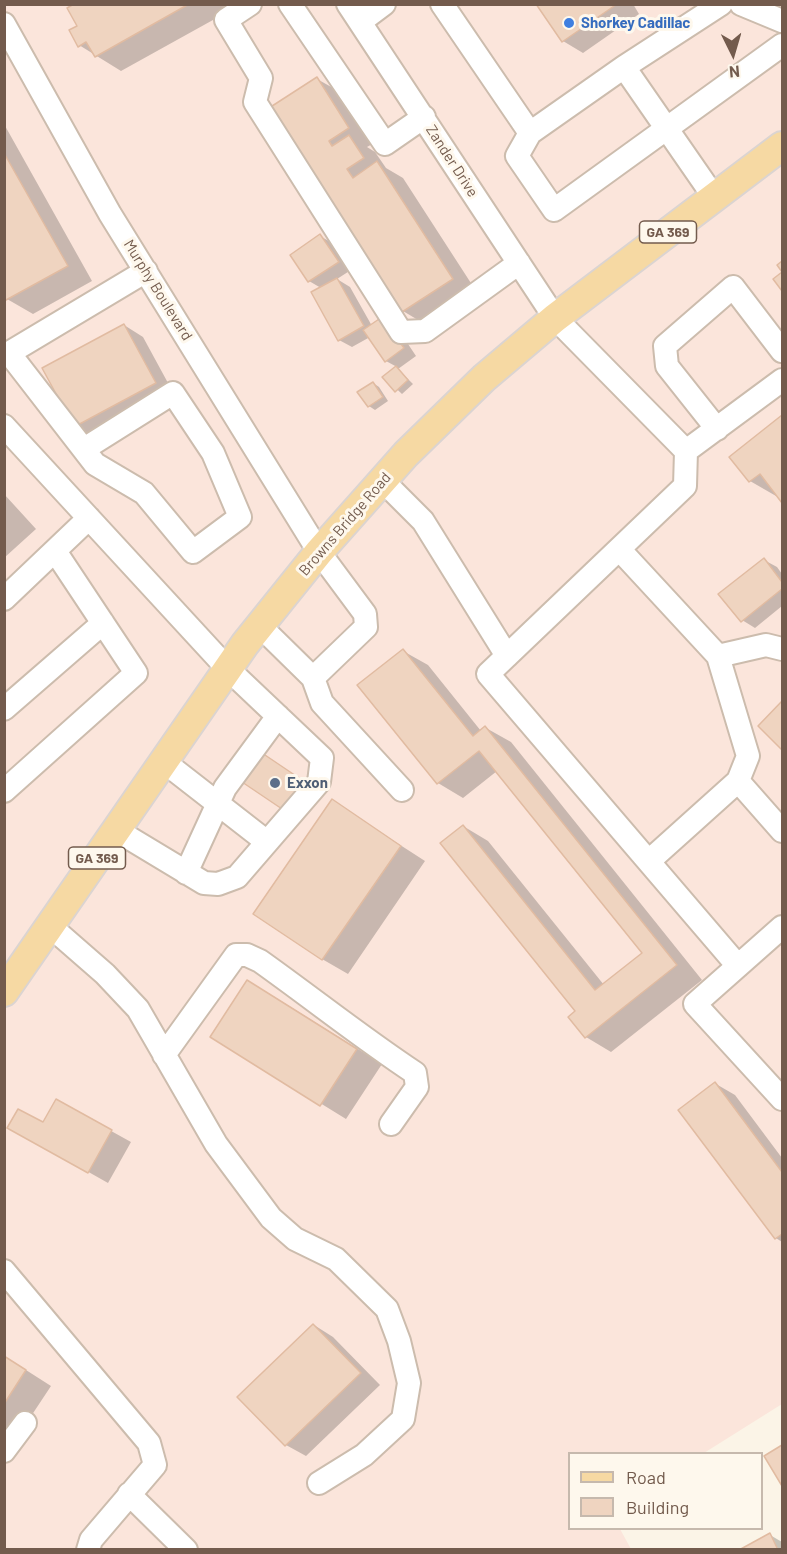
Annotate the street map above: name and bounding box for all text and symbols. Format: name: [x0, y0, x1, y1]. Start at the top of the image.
place label: Shorkey Cadillac: [581, 14, 690, 32]
marker: Shorkey Cadillac: [562, 16, 576, 30]
north arrow: [703, 24, 763, 84]
text: N: [728, 63, 741, 82]
street label: Zander Drive: [422, 122, 482, 200]
road number: GA 369: [640, 221, 696, 243]
street label: Murphy Boulevard: [120, 236, 196, 344]
street label: Browns Bridge Road: [295, 469, 395, 579]
place label: Exxon: [287, 774, 328, 792]
marker: Exxon: [268, 776, 282, 790]
road number: GA 369: [68, 847, 126, 869]
legend: [568, 1452, 763, 1530]
text: Road: [626, 1466, 666, 1488]
text: Building: [626, 1496, 689, 1518]

